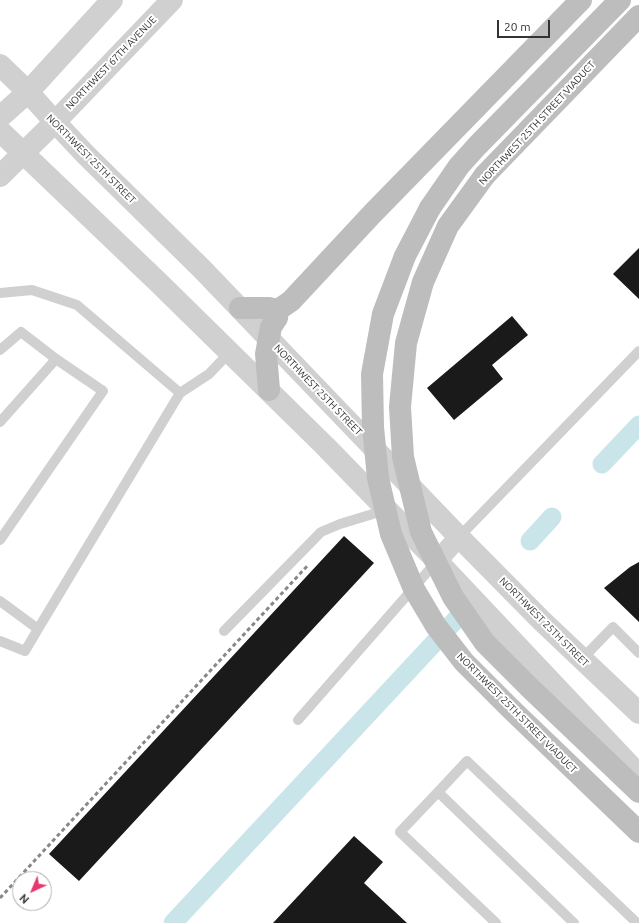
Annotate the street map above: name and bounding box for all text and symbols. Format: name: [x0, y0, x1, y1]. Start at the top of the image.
scale bar: [499, 12, 552, 38]
street label: NORTHWEST 67TH AVENUE: [63, 14, 159, 112]
text: 20 m: [504, 20, 531, 33]
street label: NORTHWEST 25TH STREET VIADUCT: [476, 59, 598, 187]
street label: NORTHWEST 25TH STREET: [44, 112, 138, 206]
street label: NORTHWEST 25TH STREET: [271, 342, 365, 438]
street label: NORTHWEST 25TH STREET: [497, 575, 591, 669]
street label: NORTHWEST 25TH STREET VIADUCT: [454, 650, 580, 776]
north arrow: [12, 871, 52, 911]
text: N: [17, 892, 31, 906]

